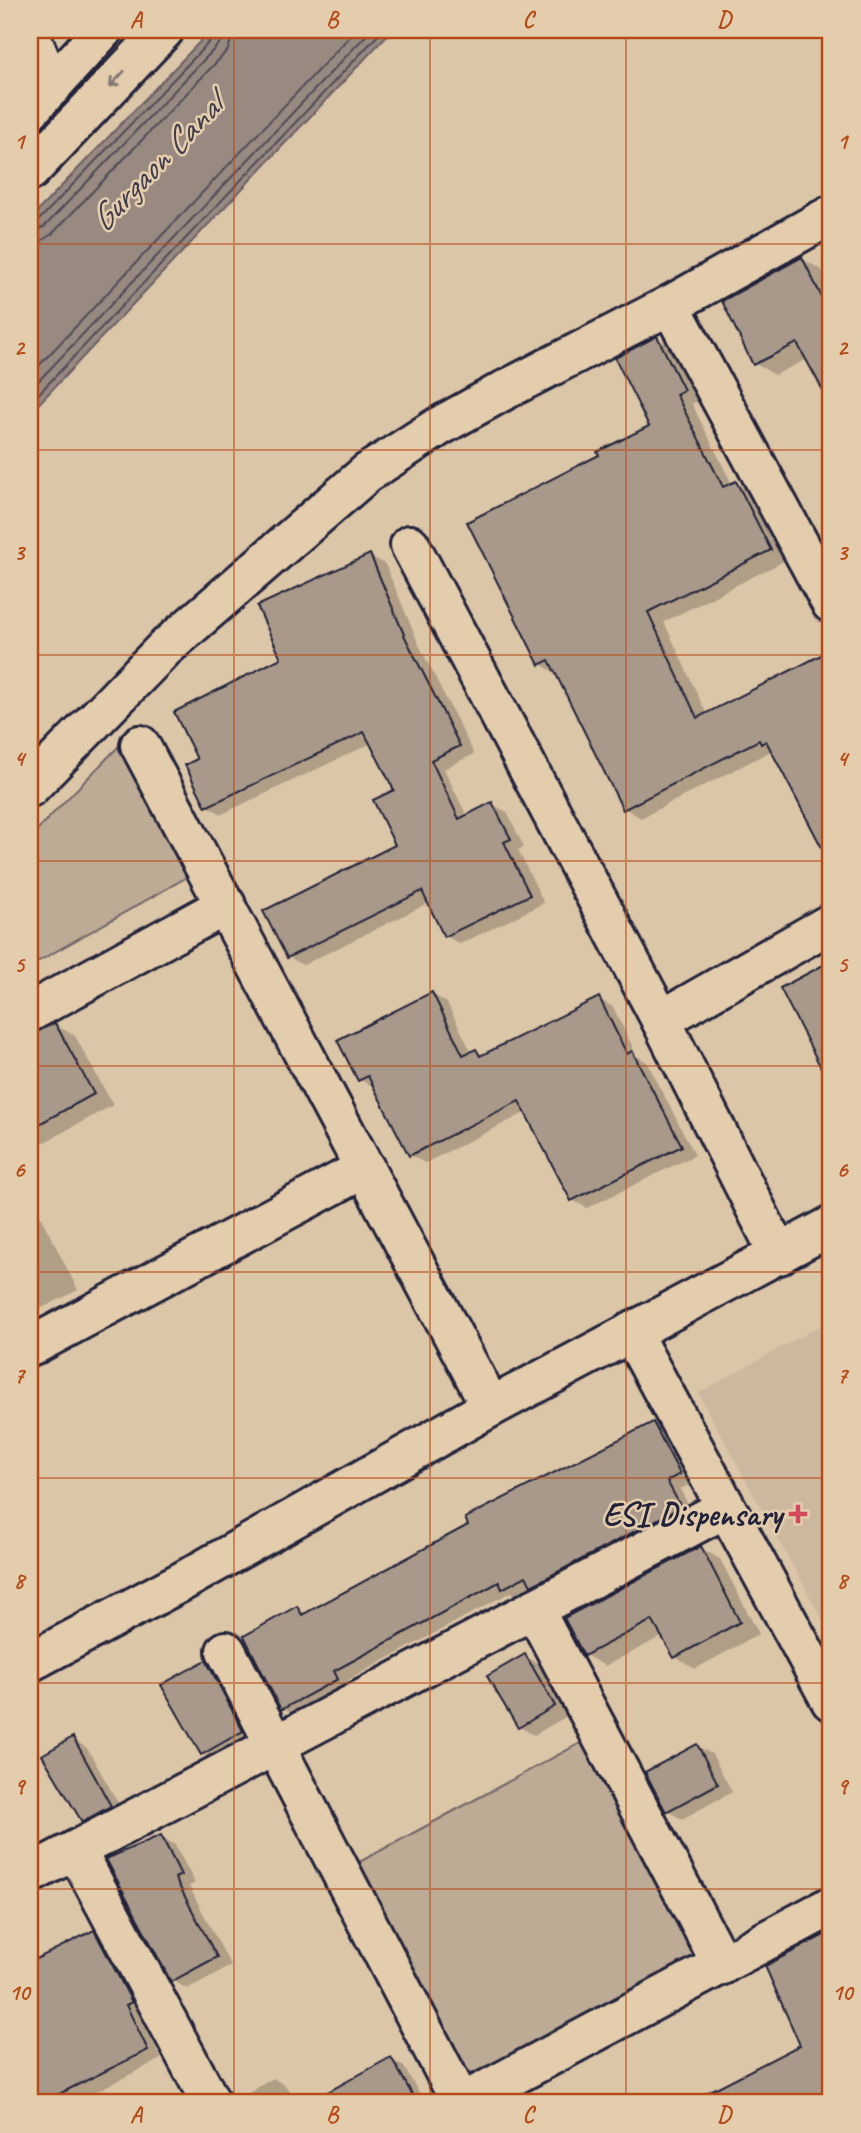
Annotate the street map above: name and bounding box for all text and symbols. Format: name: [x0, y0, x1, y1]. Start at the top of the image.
text: A: [130, 5, 144, 34]
text: B: [326, 5, 340, 34]
text: C: [523, 5, 537, 34]
text: D: [717, 5, 733, 34]
one-way arrow: [108, 70, 125, 87]
water label: Gurgaon Canal: [80, 77, 240, 241]
text: 1: [14, 127, 27, 156]
text: 1: [837, 127, 850, 156]
text: 2: [14, 333, 27, 362]
text: 2: [837, 333, 850, 362]
text: 3: [14, 538, 27, 567]
text: 3: [837, 538, 850, 567]
text: 4: [14, 744, 27, 773]
text: 4: [837, 744, 850, 773]
text: 5: [14, 950, 26, 979]
text: 5: [837, 950, 849, 979]
text: 6: [14, 1155, 27, 1184]
text: 6: [837, 1155, 850, 1184]
text: 7: [14, 1361, 27, 1390]
text: 7: [837, 1361, 850, 1390]
place label: ESI Dispensary: [603, 1493, 786, 1535]
marker: ESI Dispensary: [788, 1504, 808, 1524]
text: 8: [14, 1566, 27, 1595]
text: 8: [837, 1566, 850, 1595]
text: 9: [14, 1772, 27, 1801]
text: 9: [837, 1772, 850, 1801]
text: 10: [9, 1978, 32, 2007]
text: 10: [832, 1978, 855, 2007]
text: A: [130, 2100, 144, 2129]
text: B: [326, 2100, 340, 2129]
text: C: [523, 2100, 537, 2129]
text: D: [717, 2100, 733, 2129]

